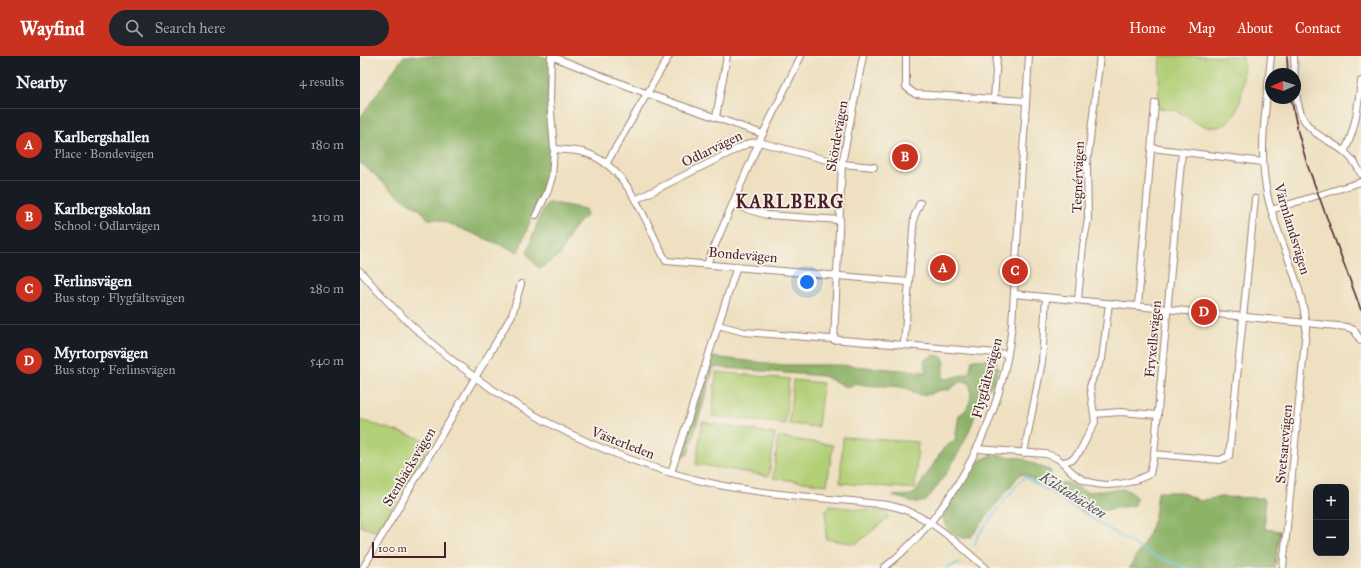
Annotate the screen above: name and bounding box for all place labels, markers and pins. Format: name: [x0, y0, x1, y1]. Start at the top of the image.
pin: B: [892, 142, 918, 172]
pin: A: [930, 253, 956, 283]
pin: C: [1002, 256, 1028, 286]
pin: D: [1191, 297, 1217, 327]

